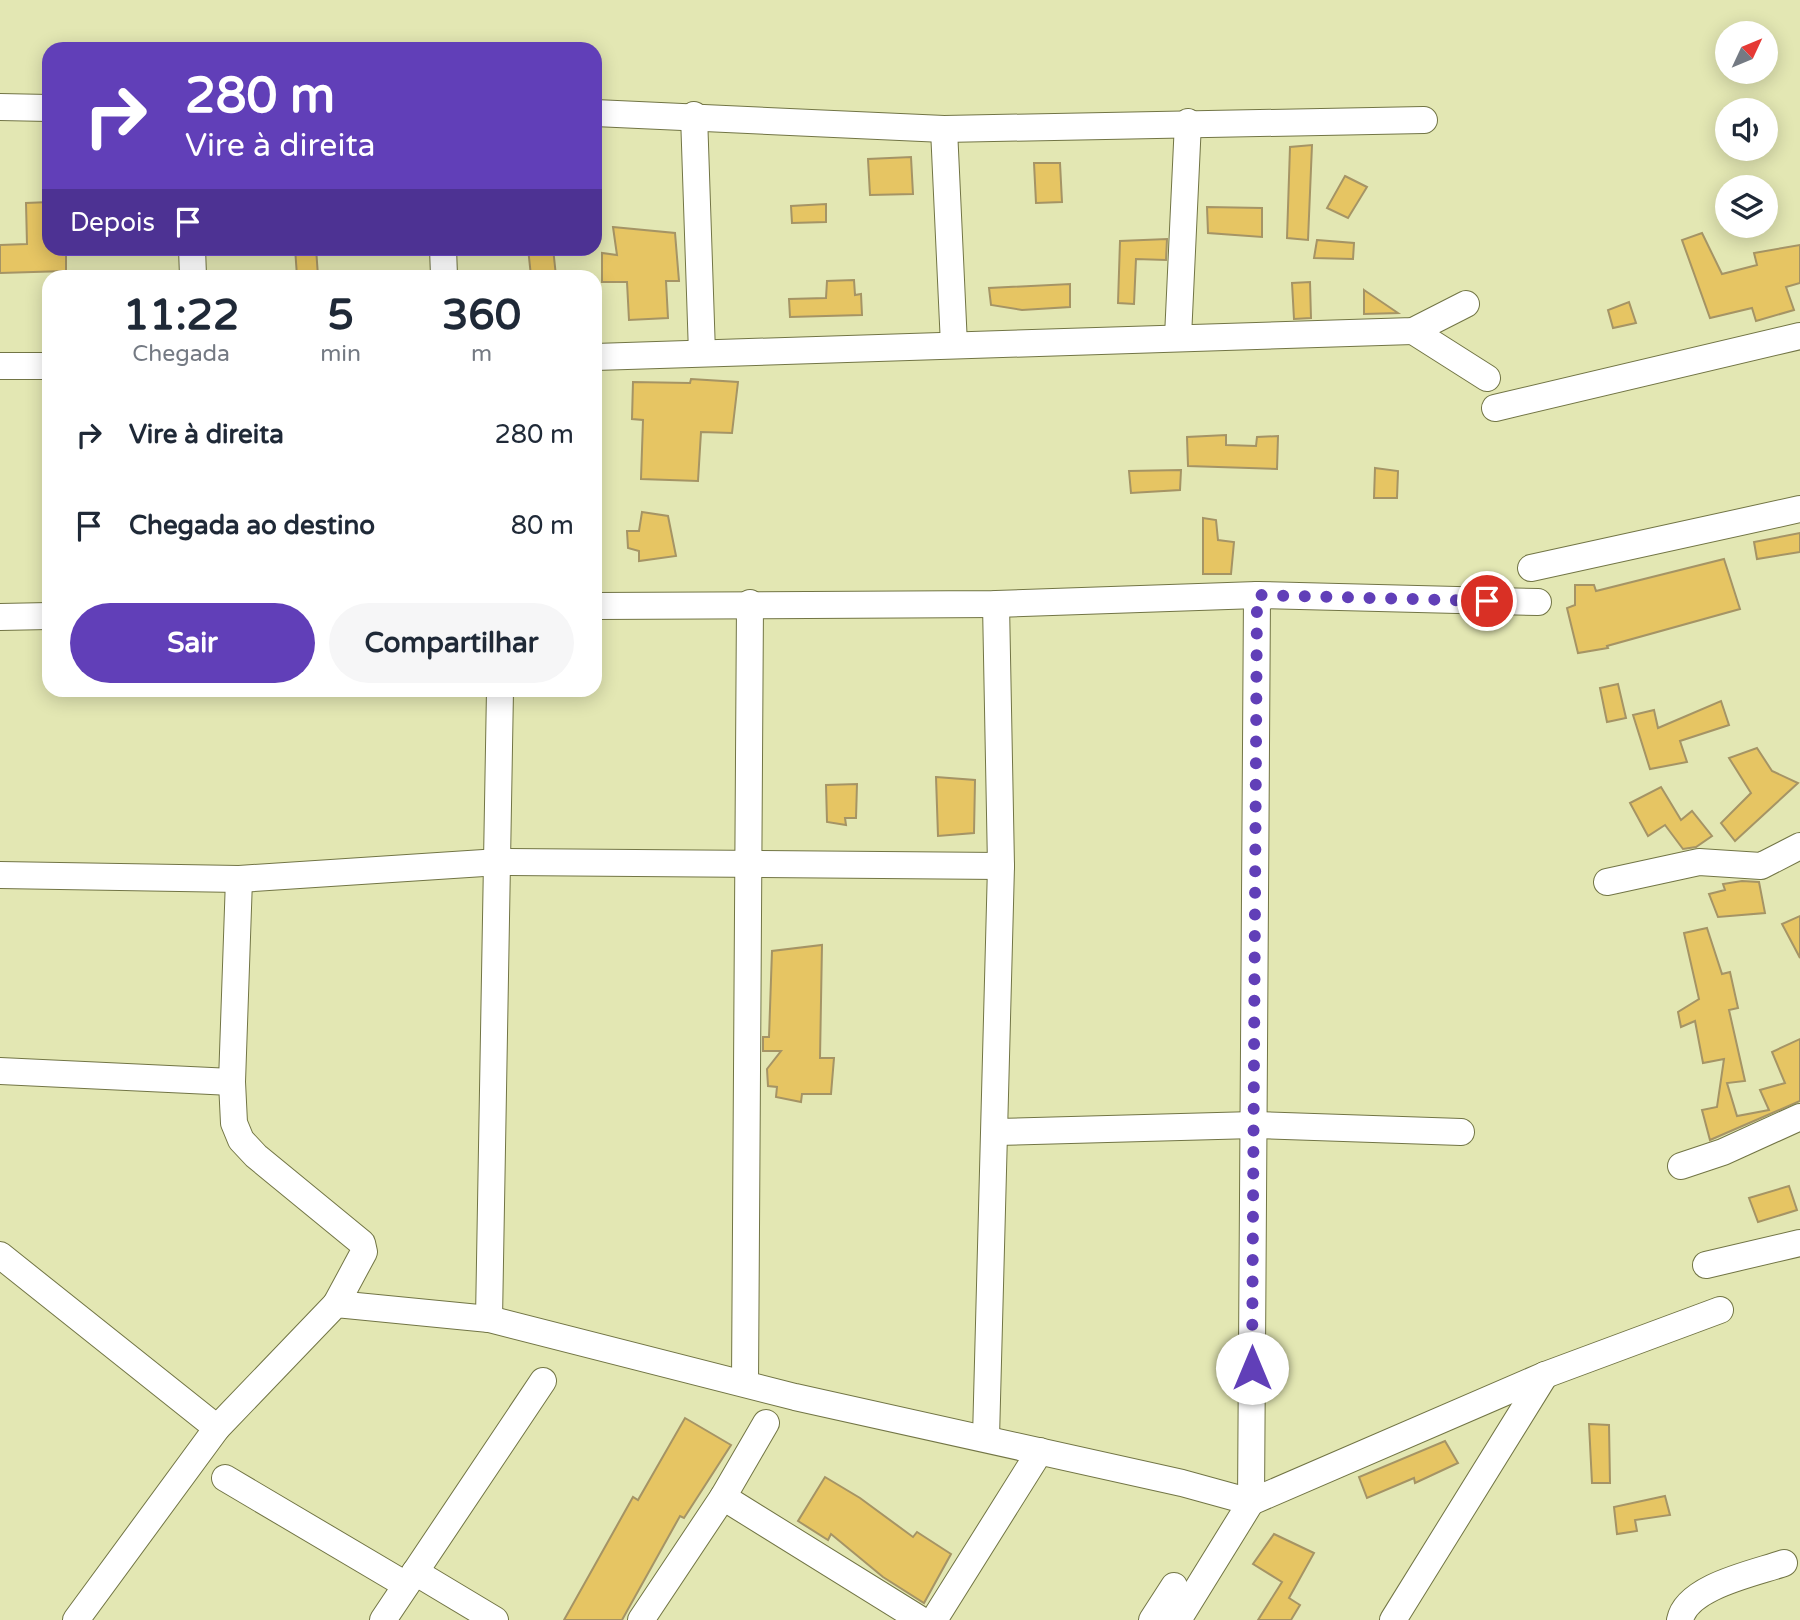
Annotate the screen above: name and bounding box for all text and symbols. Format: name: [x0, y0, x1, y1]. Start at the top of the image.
north arrow: [1715, 21, 1778, 84]
map controls: [1715, 21, 1778, 238]
text: 280 m: [185, 67, 335, 126]
icon: right: [70, 70, 161, 161]
button: sound: [1715, 98, 1778, 161]
text: Vire à direita: [185, 127, 376, 165]
button: layers: [1715, 175, 1778, 238]
icon: arrive: [169, 203, 207, 241]
text: Depois: [70, 207, 155, 238]
text: 11:22: [123, 290, 239, 341]
text: 5: [327, 290, 354, 341]
text: 360: [442, 290, 521, 341]
text: Chegada: [132, 340, 230, 368]
text: min: [320, 340, 361, 368]
text: m: [471, 340, 492, 368]
icon: right: [70, 416, 108, 454]
text: Vire à direita: [129, 419, 284, 450]
text: 280 m: [494, 419, 574, 450]
icon: arrive: [70, 507, 108, 545]
text: Chegada ao destino: [129, 510, 375, 541]
text: 80 m: [511, 510, 574, 541]
pin: [1457, 571, 1517, 631]
icon: arrive: [1468, 582, 1506, 620]
button: Sair: [70, 603, 315, 683]
button: Compartilhar: [329, 603, 574, 683]
position arrow: [1215, 1331, 1289, 1405]

